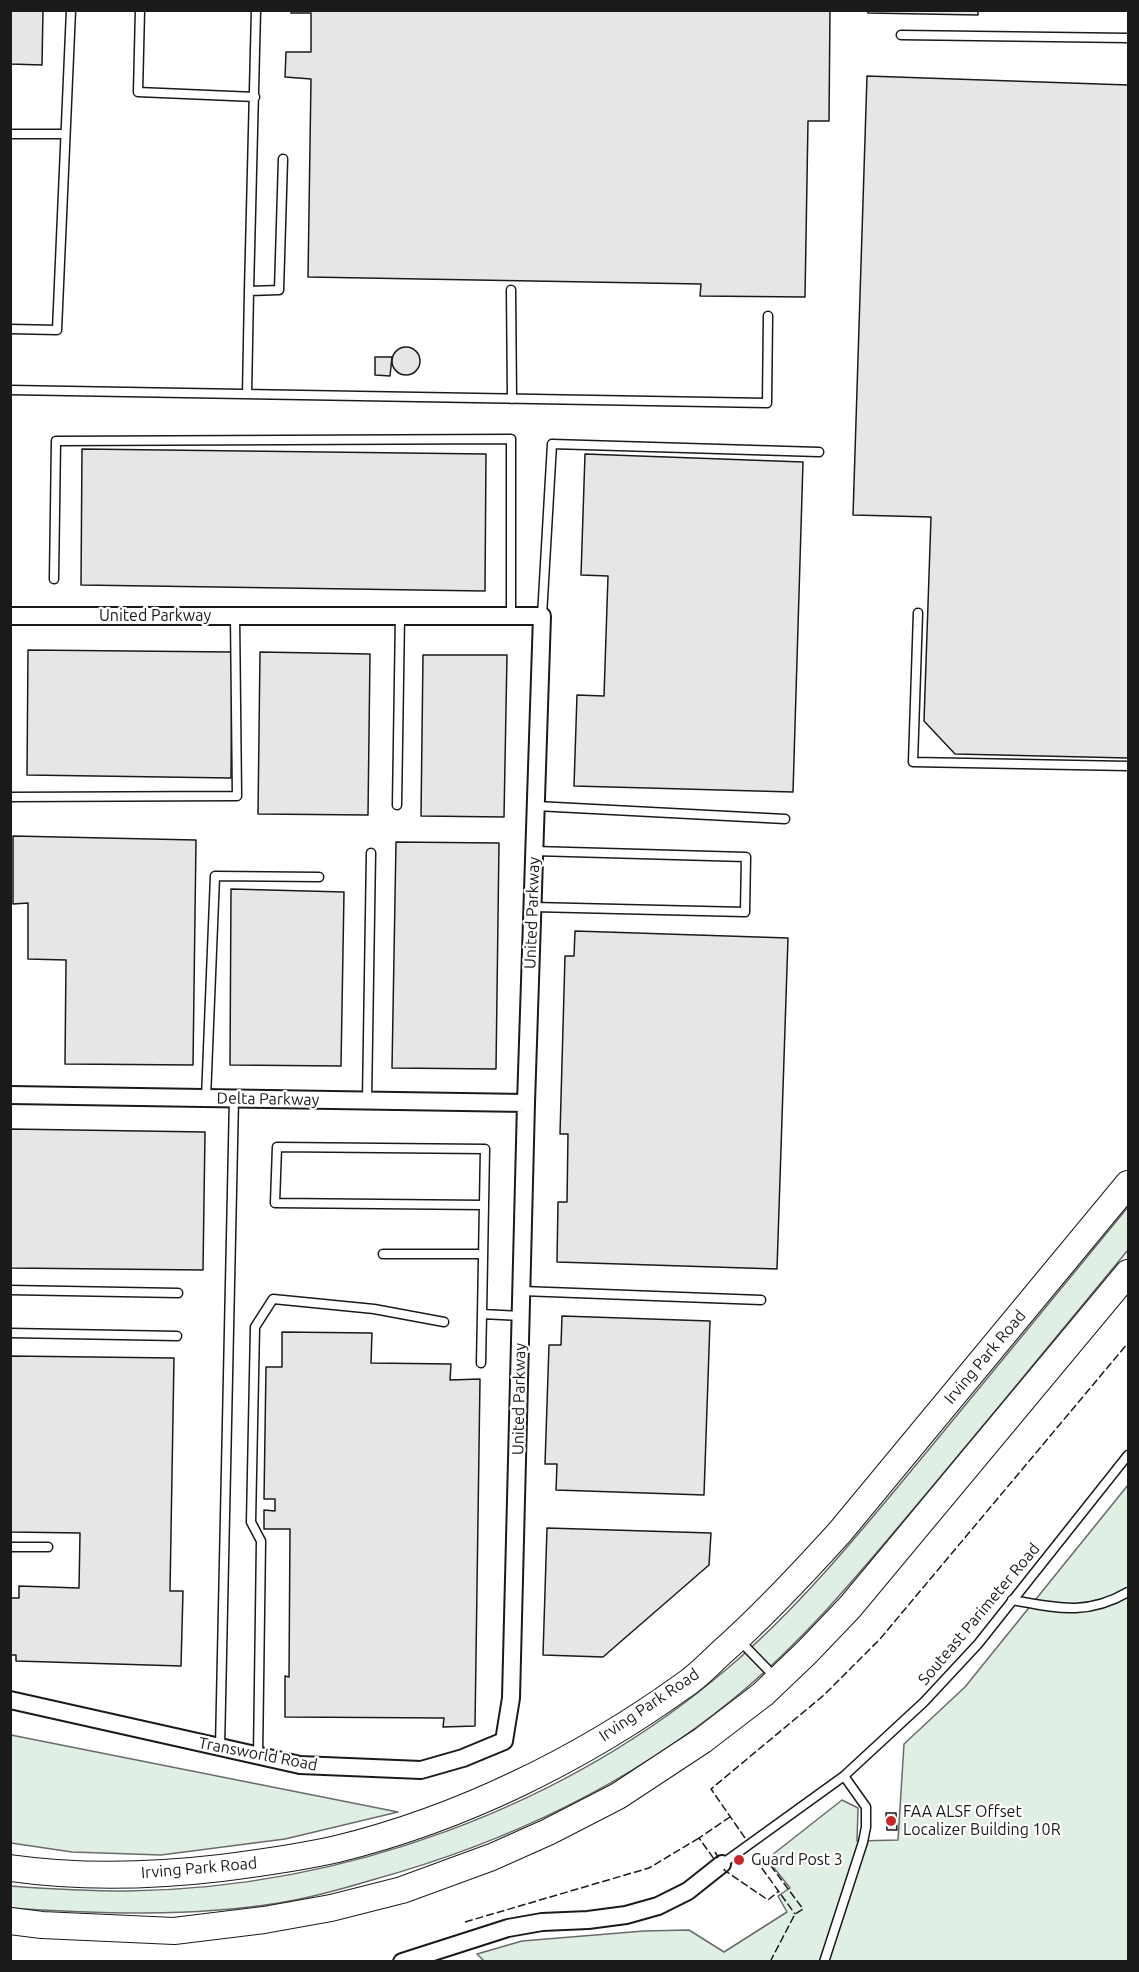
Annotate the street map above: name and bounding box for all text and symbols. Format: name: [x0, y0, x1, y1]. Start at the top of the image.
street label: United Parkway: [99, 606, 211, 626]
street label: United Parkway: [520, 857, 544, 969]
street label: Delta Parkway: [217, 1089, 319, 1109]
street label: Irving Park Road: [940, 1306, 1030, 1408]
street label: United Parkway: [508, 1343, 530, 1455]
street label: Souteast Parimeter Road: [914, 1539, 1044, 1689]
street label: Irving Park Road: [595, 1664, 703, 1746]
street label: Transworld Road: [197, 1733, 319, 1775]
place label: FAA ALSF Offset Localizer Building 10R: [903, 1802, 1061, 1840]
marker: FAA ALSF Offset Localizer Building 10R: [884, 1814, 898, 1828]
place label: Guard Post 3: [751, 1850, 843, 1870]
street label: Irving Park Road: [140, 1853, 258, 1883]
marker: Guard Post 3: [732, 1853, 746, 1867]

